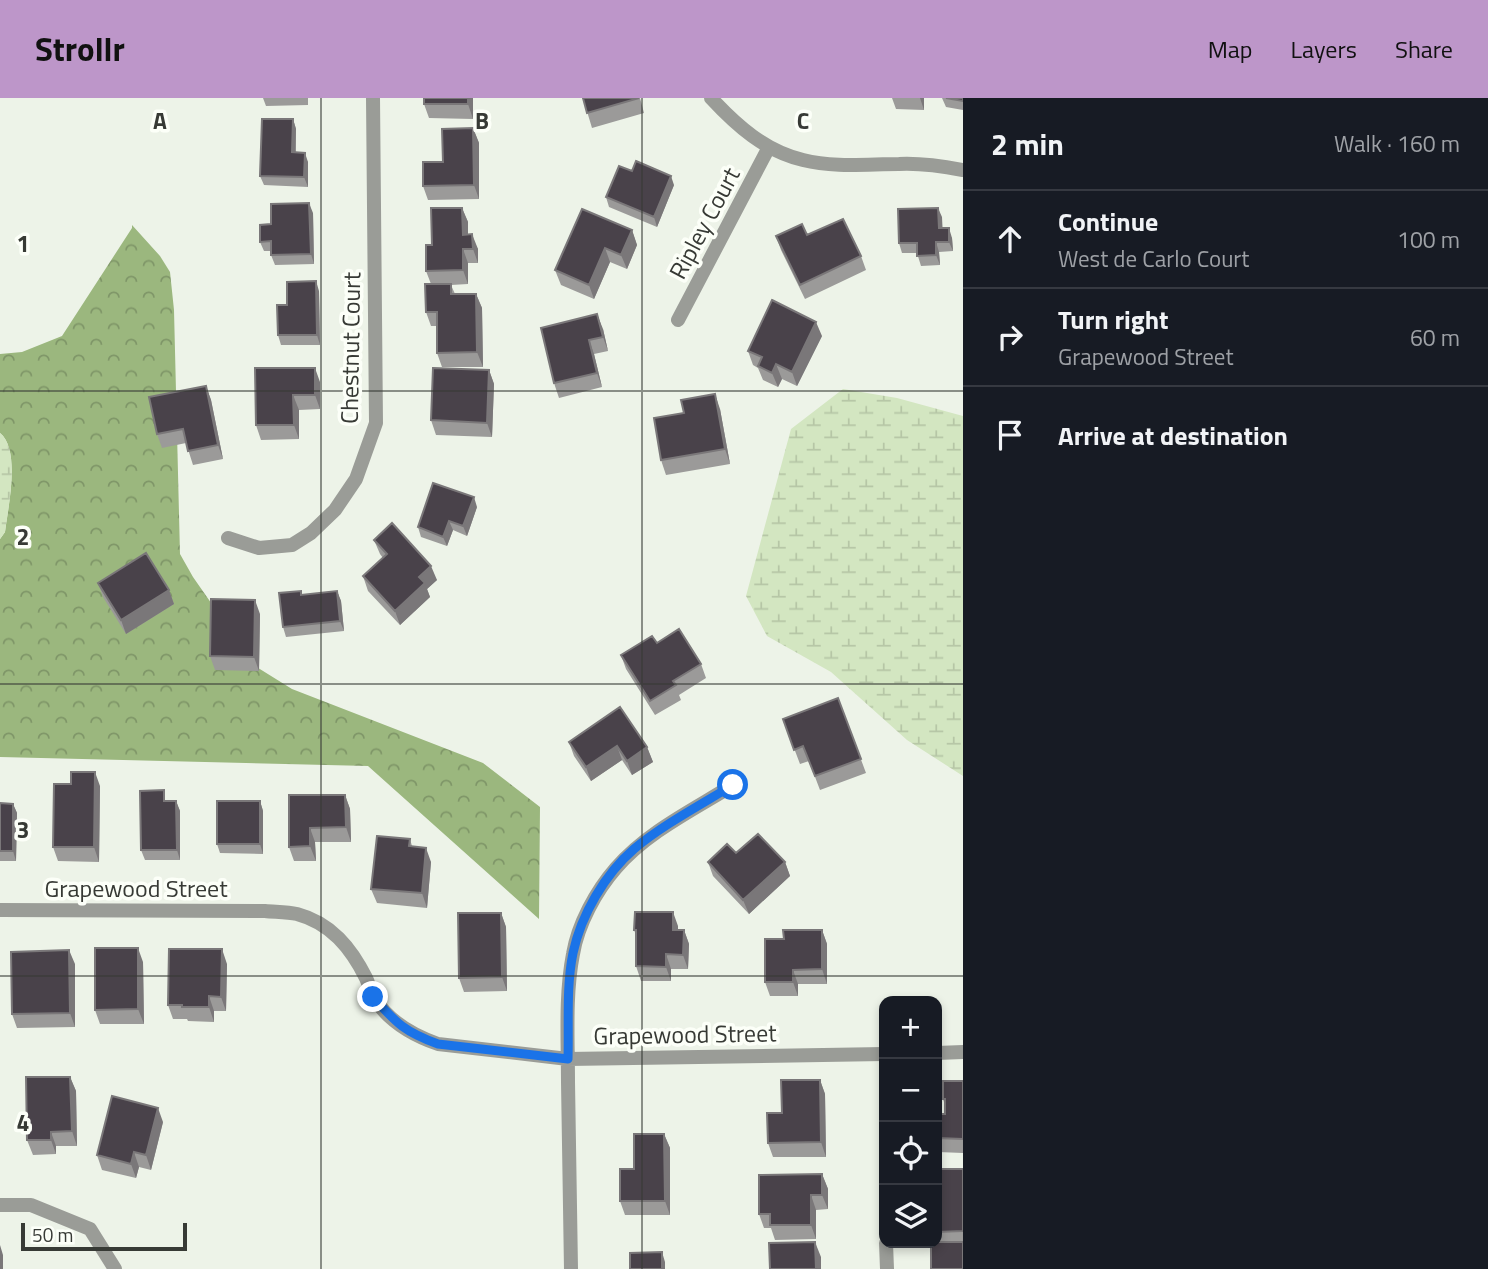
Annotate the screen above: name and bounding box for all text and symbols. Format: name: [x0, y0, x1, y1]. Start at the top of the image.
text: Strollr: [35, 24, 125, 74]
text: Map: [1208, 31, 1253, 67]
text: Layers: [1291, 31, 1357, 67]
text: Share: [1395, 31, 1453, 67]
text: A: [153, 103, 167, 138]
text: B: [475, 103, 489, 138]
text: C: [797, 103, 809, 138]
text: 2 min: [991, 121, 1064, 167]
text: Walk · 160 m: [1334, 126, 1460, 161]
street label: Ripley Court: [659, 160, 749, 285]
text: Continue: [1058, 202, 1158, 241]
icon: ahead: [991, 220, 1029, 258]
text: 100 m: [1397, 222, 1460, 257]
text: 1: [17, 226, 29, 261]
text: West de Carlo Court: [1058, 241, 1249, 276]
street label: Chestnut Court: [331, 271, 369, 424]
text: Turn right: [1058, 300, 1169, 339]
icon: right: [991, 318, 1029, 356]
text: 60 m: [1410, 320, 1460, 355]
text: Grapewood Street: [1058, 339, 1234, 374]
icon: arrive: [991, 416, 1029, 454]
text: Arrive at destination: [1058, 416, 1288, 455]
text: 2: [17, 519, 29, 554]
route start: [717, 769, 748, 800]
text: 3: [17, 812, 29, 847]
street label: Grapewood Street: [44, 870, 228, 906]
route end: [357, 981, 388, 1012]
map controls: [879, 996, 942, 1248]
button: +: [879, 996, 942, 1059]
street label: Grapewood Street: [593, 1014, 777, 1054]
button: −: [879, 1059, 942, 1122]
text: 4: [17, 1105, 29, 1140]
button: locate: [879, 1122, 942, 1185]
button: layers: [879, 1185, 942, 1248]
scale bar: [21, 1220, 187, 1252]
text: 50 m: [32, 1220, 73, 1249]

